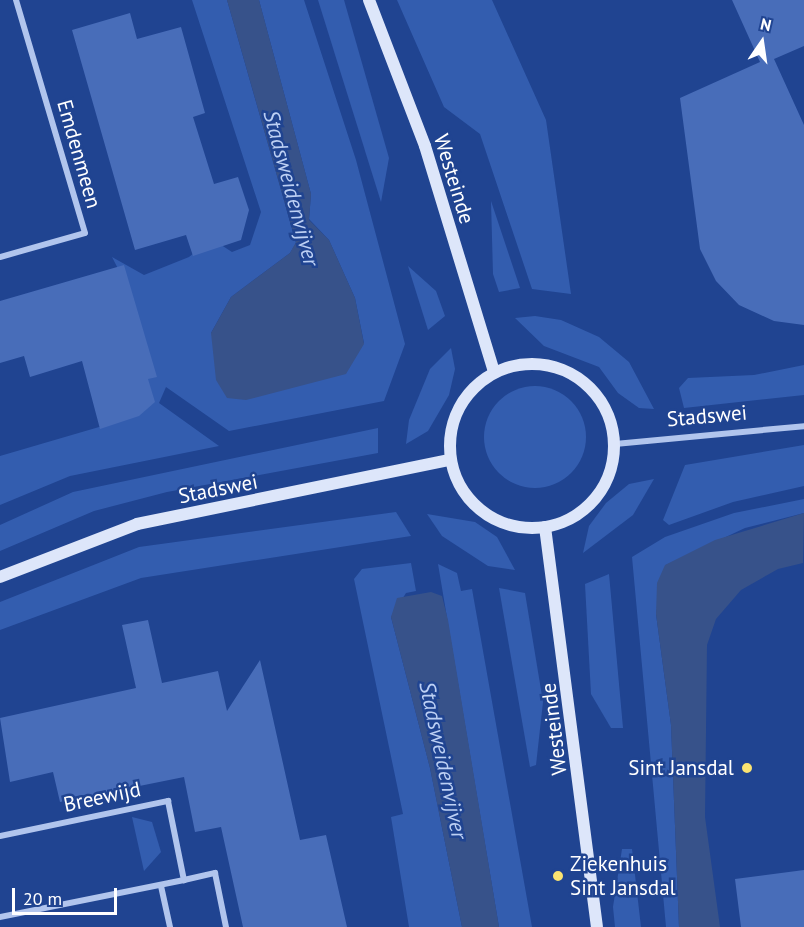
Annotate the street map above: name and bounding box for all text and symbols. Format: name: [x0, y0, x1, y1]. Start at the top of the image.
north arrow: [732, 12, 792, 72]
text: N: [759, 14, 773, 35]
street label: Emdenmeen: [52, 97, 106, 211]
water label: Stadsweidenvijver: [258, 107, 324, 269]
street label: Westeinde: [428, 131, 480, 227]
street label: Stadswei: [666, 400, 748, 432]
street label: Stadswei: [176, 469, 260, 509]
water label: Stadsweidenvijver: [413, 679, 473, 841]
street label: Westeinde: [536, 681, 572, 777]
place label: Sint Jansdal: [628, 755, 734, 781]
marker: Sint Jansdal: [738, 759, 756, 777]
street label: Breewijd: [61, 777, 143, 817]
place label: Ziekenhuis Sint Jansdal: [570, 851, 676, 901]
marker: Ziekenhuis Sint Jansdal: [551, 869, 565, 883]
scale bar: [15, 876, 120, 914]
text: 20 m: [23, 887, 62, 910]

